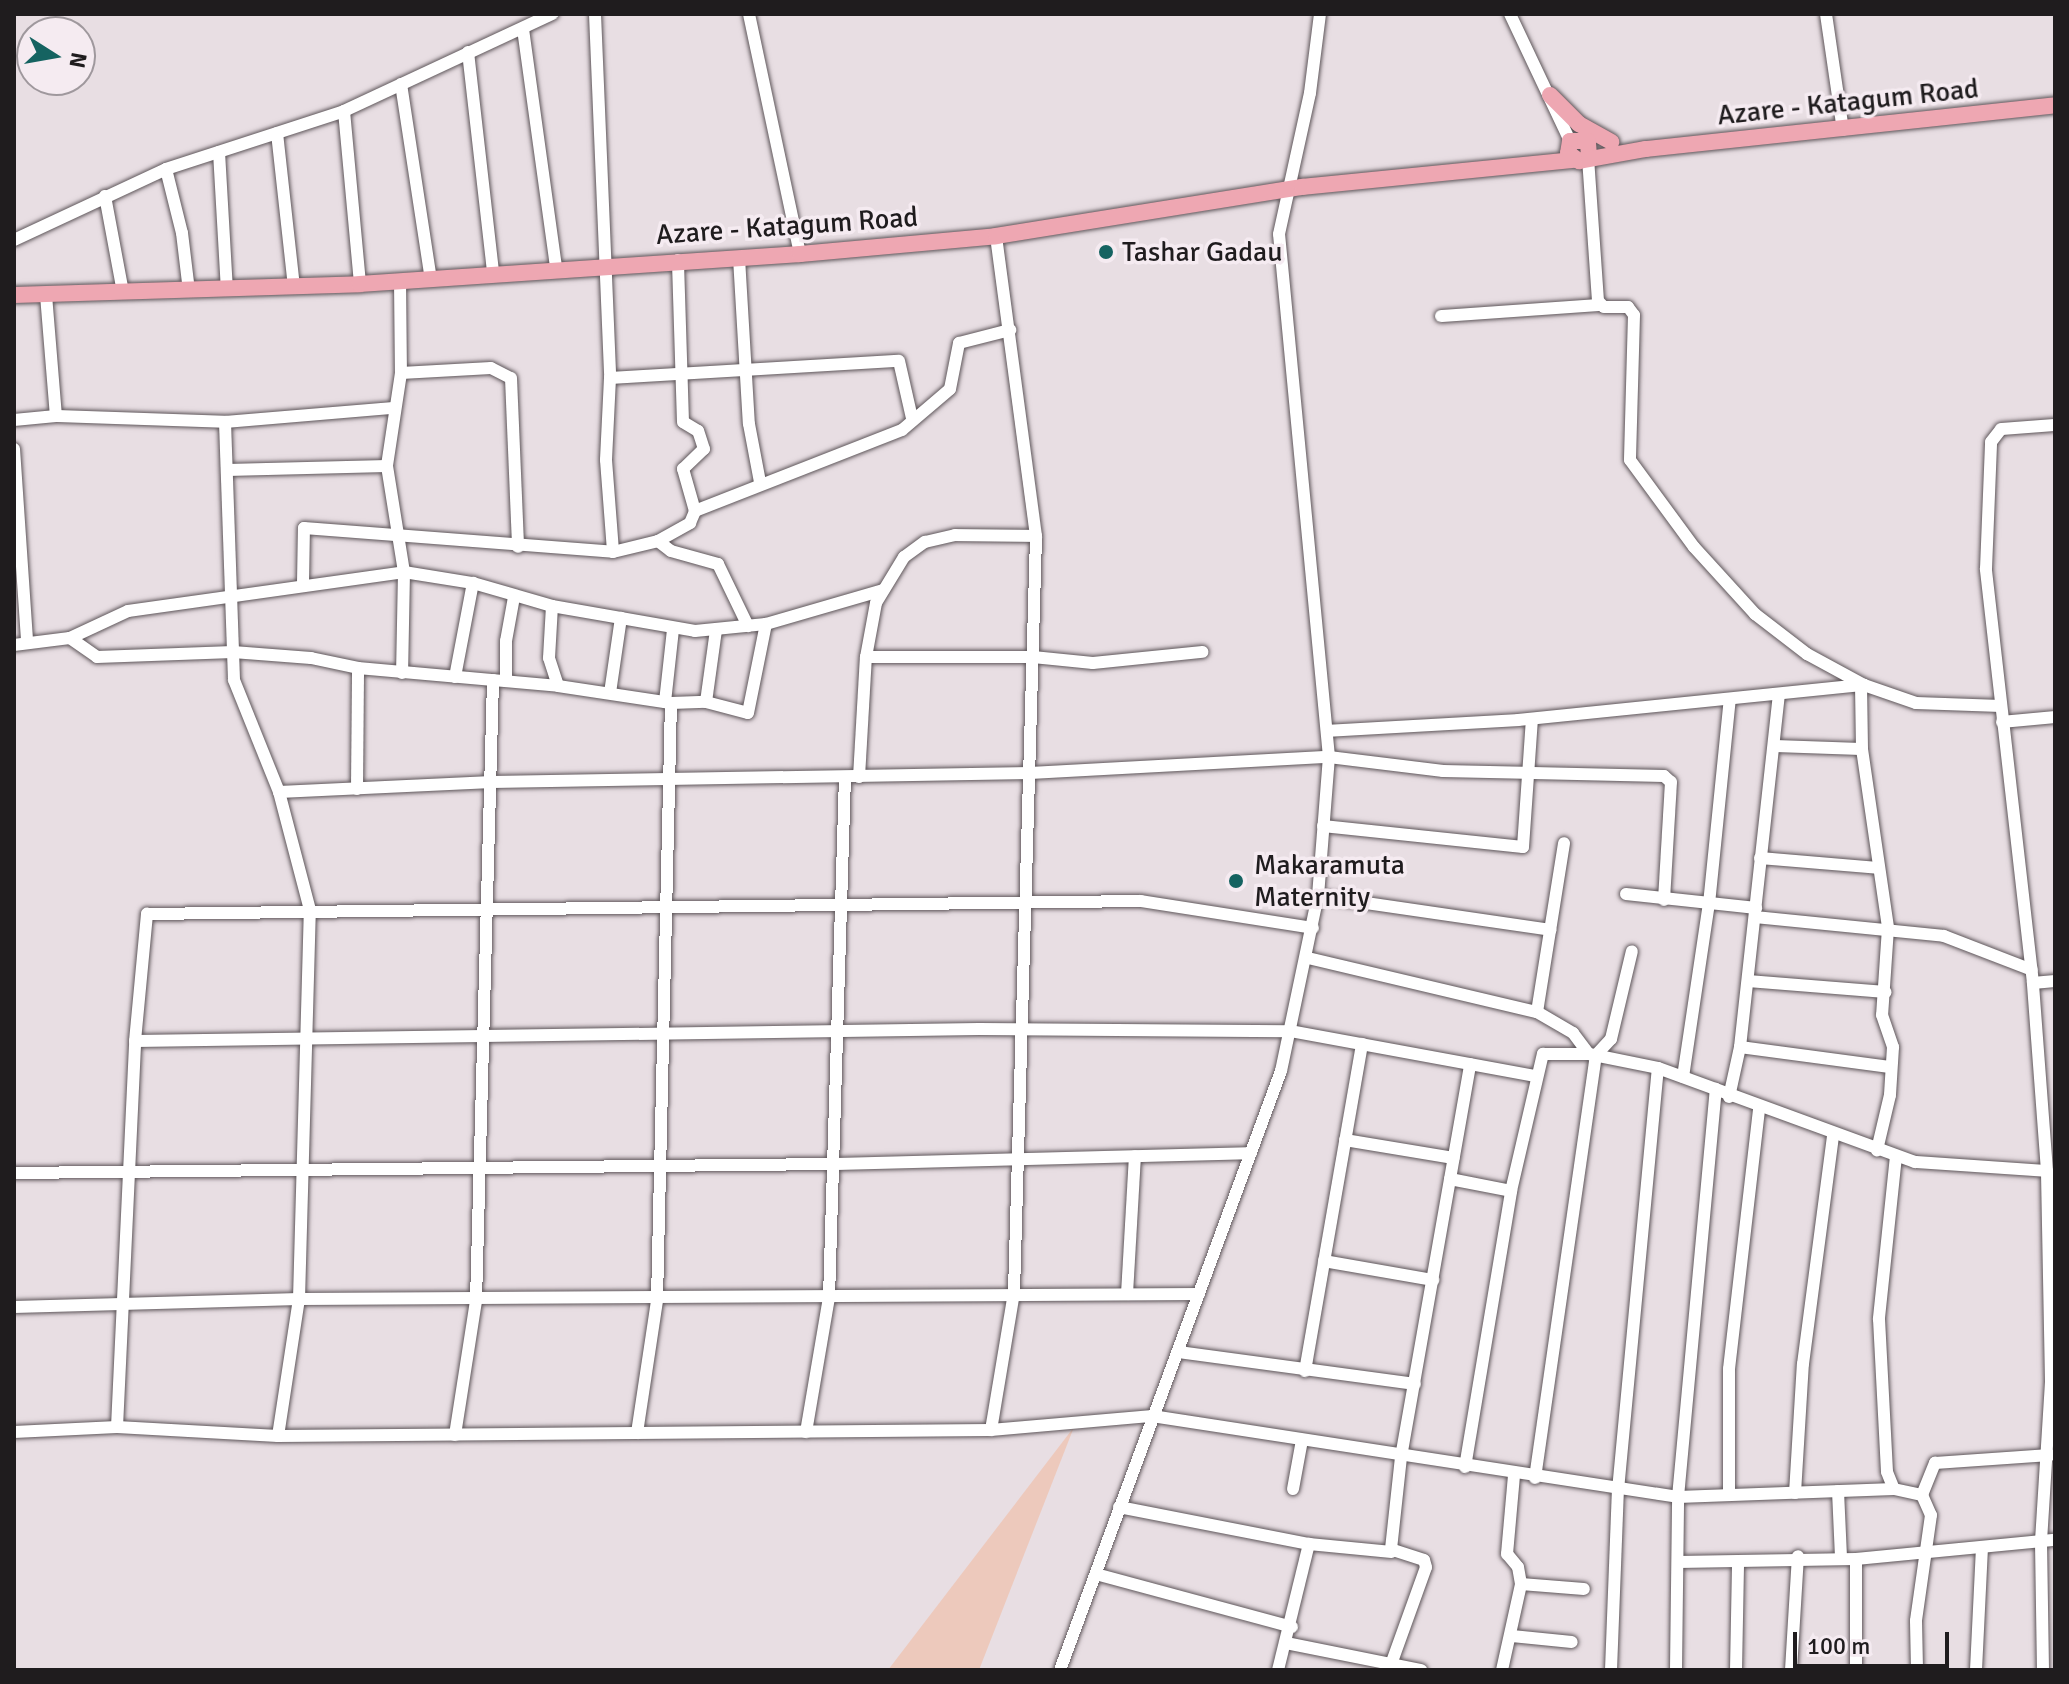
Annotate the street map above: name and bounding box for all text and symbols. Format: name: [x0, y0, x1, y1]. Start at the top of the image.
north arrow: [16, 16, 96, 96]
text: N: [63, 50, 93, 70]
street label: Azare - Katagum Road: [1716, 72, 1980, 132]
street label: Azare - Katagum Road: [655, 200, 919, 252]
place label: Tashar Gadau: [1122, 235, 1283, 269]
marker: Tashar Gadau: [1097, 243, 1115, 261]
place label: Makaramuta Maternity: [1254, 848, 1405, 914]
marker: Makaramuta Maternity: [1225, 870, 1247, 892]
scale bar: [1797, 1616, 1953, 1666]
text: 100 m: [1807, 1631, 1870, 1661]

